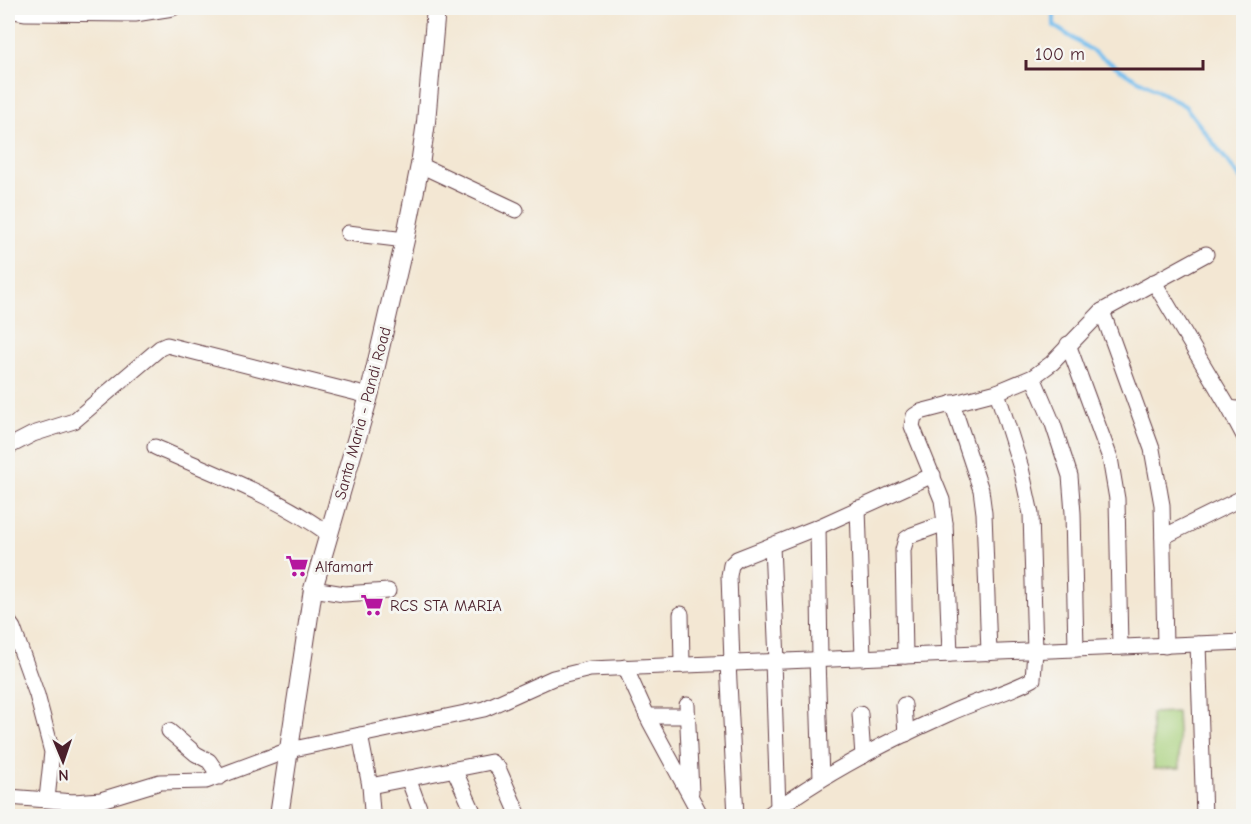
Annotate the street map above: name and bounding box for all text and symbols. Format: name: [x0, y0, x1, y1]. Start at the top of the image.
scale bar: [1026, 33, 1203, 71]
text: 100 m: [1035, 44, 1085, 65]
street label: Santa Maria - Pandi Road: [331, 325, 395, 502]
supermarket icon: Alfamart: [284, 553, 310, 579]
place label: Alfamart: [315, 558, 373, 576]
supermarket icon: RCS STA MARIA: [359, 592, 385, 618]
place label: RCS STA MARIA: [390, 597, 502, 615]
north arrow: [33, 731, 93, 791]
text: N: [58, 766, 69, 784]

